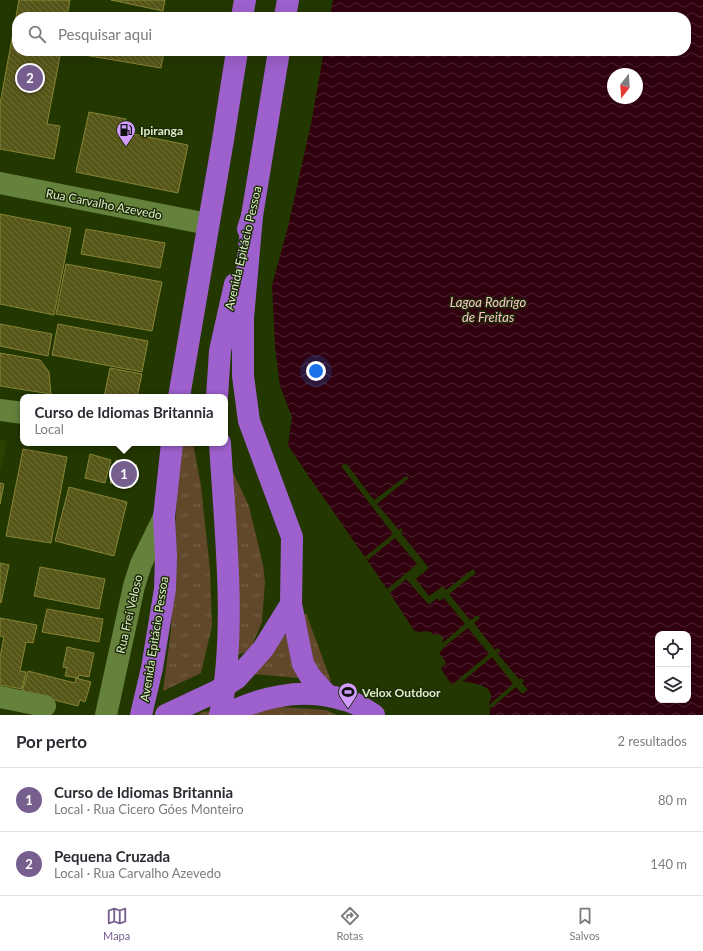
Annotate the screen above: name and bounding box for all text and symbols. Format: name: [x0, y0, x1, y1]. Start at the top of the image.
search box: [12, 12, 691, 56]
icon: search: [26, 23, 48, 45]
text: Pesquisar aqui: [58, 25, 152, 43]
pin: 2: [17, 63, 43, 93]
north arrow: [607, 68, 643, 104]
fuel station icon: Ipiranga: [115, 119, 137, 147]
place label: Ipiranga: [140, 123, 183, 138]
street label: Avenida Epitácio Pessoa: [221, 184, 265, 311]
street label: Rua Carvalho Azevedo: [45, 185, 163, 223]
water label: Lagoa Rodrigo de Freitas: [450, 294, 526, 325]
your location: [306, 361, 326, 381]
popup: [20, 394, 228, 446]
text: Curso de Idiomas Britannia: [34, 403, 214, 421]
text: Local: [34, 421, 64, 437]
pin: 1: [111, 459, 137, 489]
street label: Rua Frei Veloso: [113, 573, 145, 655]
street label: Avenida Epitácio Pessoa: [137, 575, 171, 703]
map controls: [655, 631, 691, 703]
button: locate: [655, 631, 691, 667]
button: layers: [655, 667, 691, 703]
sports icon: Velox Outdoor: [337, 681, 359, 709]
place label: Velox Outdoor: [361, 685, 441, 700]
text: Por perto: [16, 731, 87, 752]
text: 2 resultados: [617, 733, 687, 749]
text: Curso de Idiomas Britannia: [54, 783, 233, 801]
text: 1: [25, 792, 33, 808]
text: 80 m: [658, 792, 687, 808]
text: Local · Rua Cicero Góes Monteiro: [54, 801, 244, 817]
text: Pequena Cruzada: [54, 847, 170, 865]
text: 2: [25, 856, 33, 872]
text: 140 m: [650, 856, 687, 872]
text: Local · Rua Carvalho Azevedo: [54, 865, 221, 881]
tab: Mapa: [103, 905, 130, 942]
tab: Rotas: [336, 905, 363, 942]
tab: Salvos: [569, 905, 600, 942]

